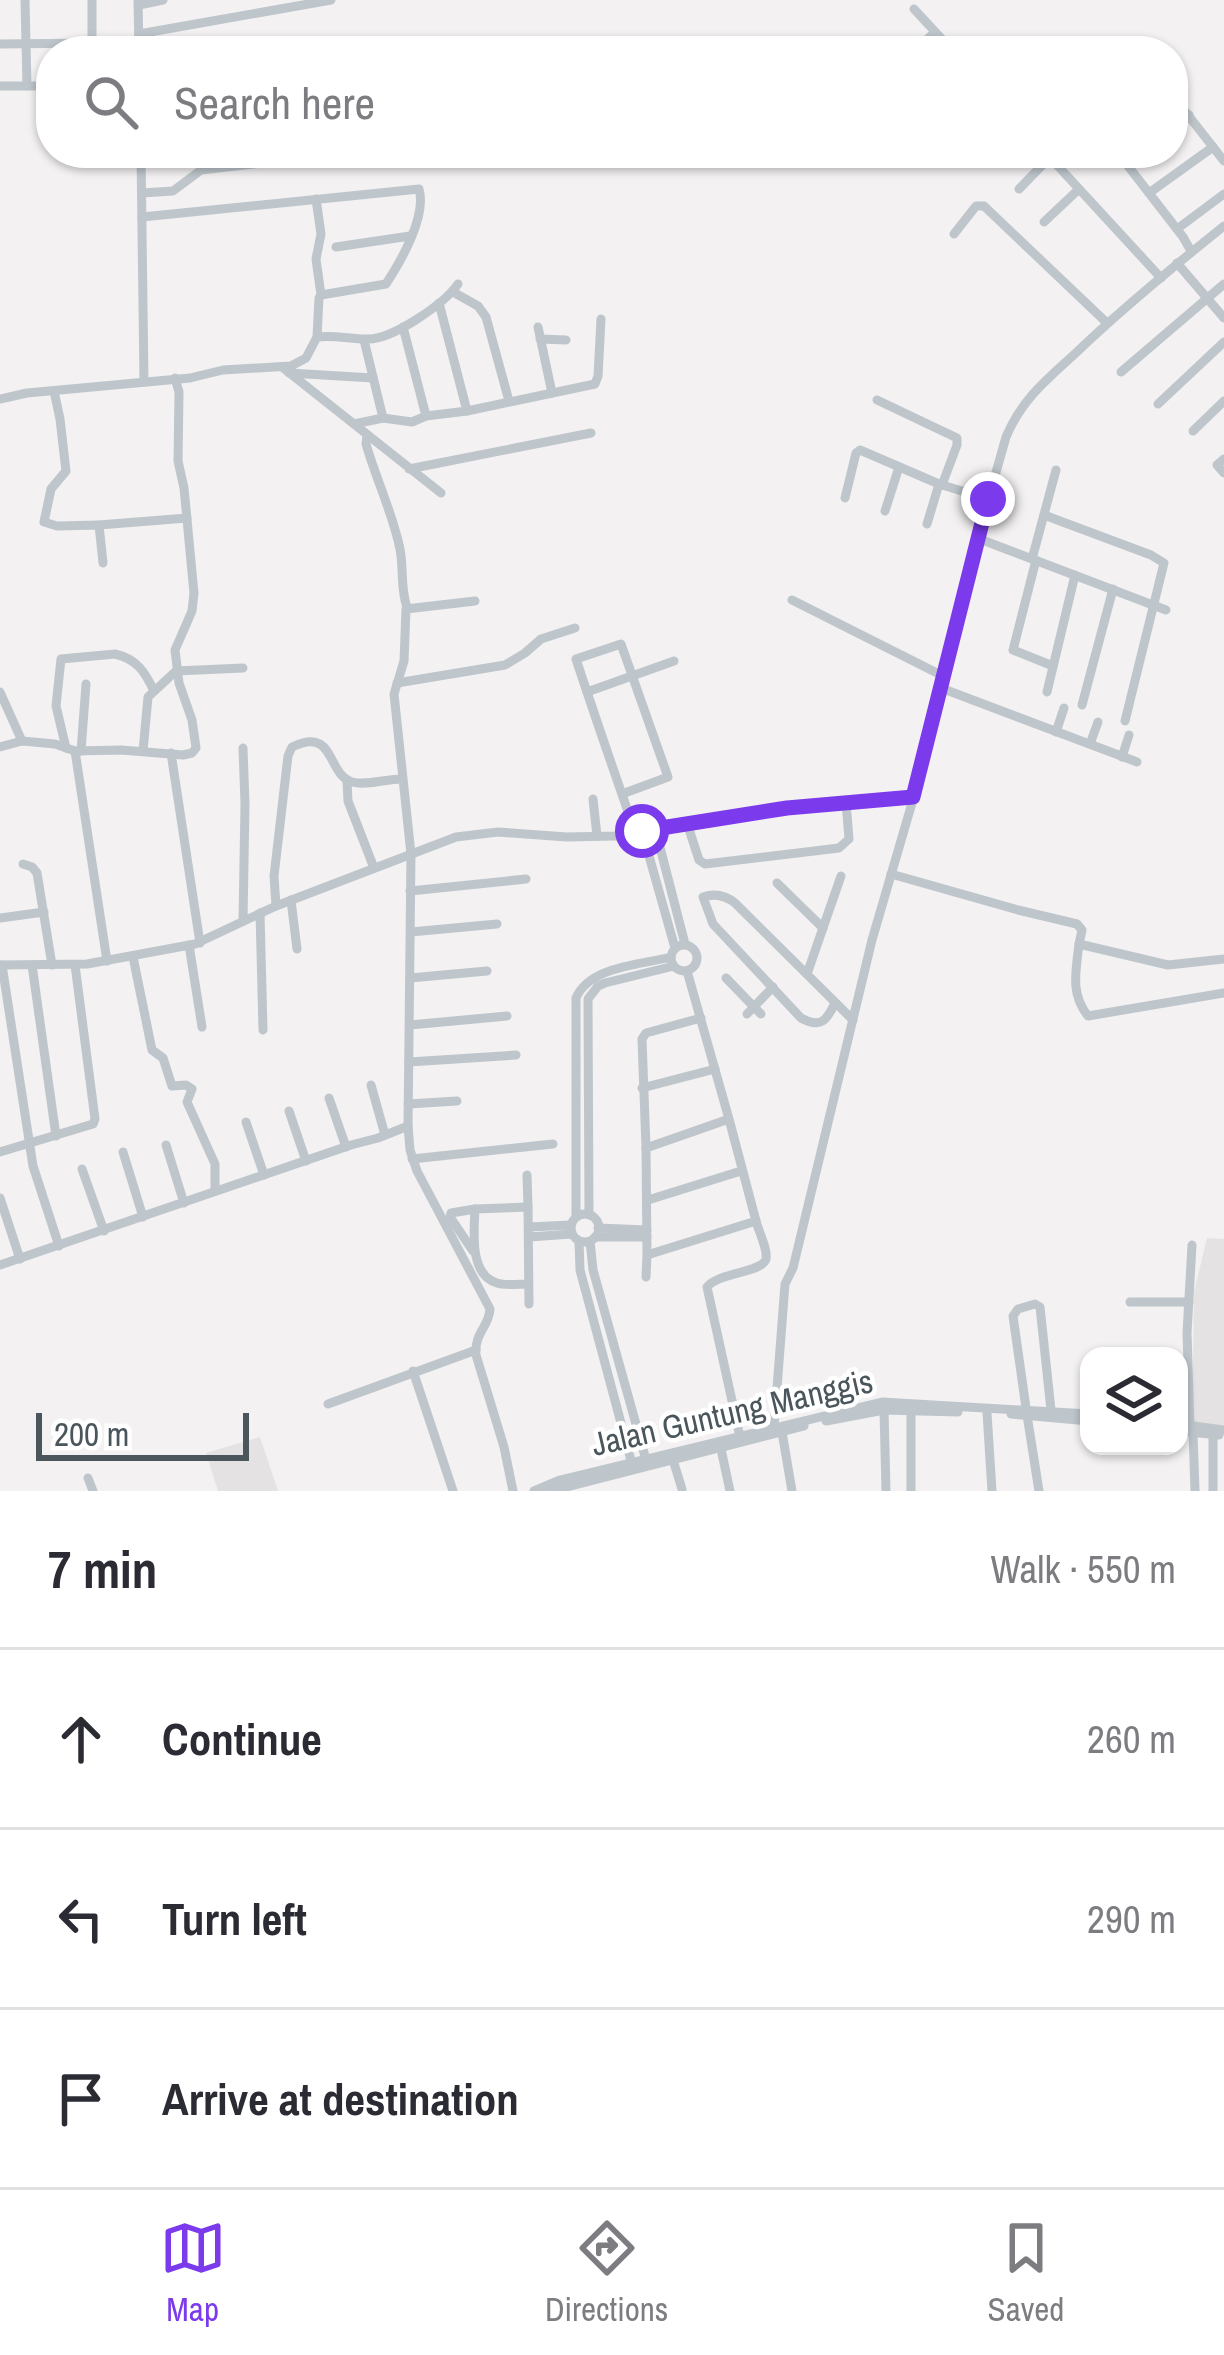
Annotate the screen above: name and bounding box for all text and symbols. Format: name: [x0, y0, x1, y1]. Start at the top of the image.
search box: [36, 36, 1188, 168]
icon: search: [78, 69, 144, 135]
text: Search here: [174, 72, 375, 133]
route end: [961, 472, 1015, 526]
route start: [615, 804, 669, 858]
map controls: [1080, 1347, 1188, 1455]
button: layers: [1080, 1347, 1188, 1455]
street label: Jalan Guntung Manggis: [587, 1358, 877, 1466]
scale bar: [36, 1407, 249, 1460]
text: 200 m: [54, 1412, 129, 1456]
text: 7 min: [48, 1535, 157, 1604]
text: Walk · 550 m: [991, 1543, 1176, 1595]
icon: ahead: [48, 1706, 114, 1772]
text: Continue: [162, 1708, 322, 1769]
text: 260 m: [1087, 1713, 1176, 1765]
icon: left: [48, 1886, 114, 1952]
text: Turn left: [162, 1888, 307, 1949]
text: 290 m: [1087, 1893, 1176, 1945]
icon: arrive: [48, 2066, 114, 2132]
text: Arrive at destination: [162, 2068, 519, 2129]
tab: Map: [160, 2215, 226, 2331]
tab: Directions: [545, 2215, 668, 2331]
tab: Saved: [988, 2215, 1064, 2331]

